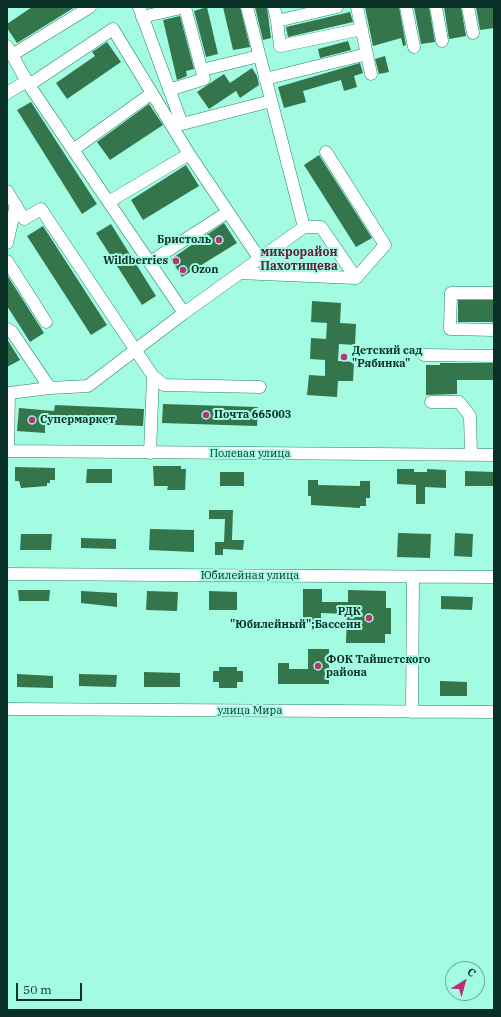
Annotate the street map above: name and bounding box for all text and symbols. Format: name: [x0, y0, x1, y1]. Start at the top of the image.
place label: Бристоль: [157, 233, 211, 247]
marker: Бристоль: [214, 235, 224, 245]
district label: микрорайон Пахотищева: [260, 246, 338, 274]
place label: Wildberries: [103, 254, 168, 268]
marker: Wildberries: [171, 256, 181, 266]
place label: Ozon: [191, 263, 219, 277]
marker: Ozon: [178, 265, 188, 275]
place label: Детский сад "Рябинка": [352, 344, 422, 370]
marker: Детский сад "Рябинка": [339, 352, 349, 362]
place label: Почта 665003: [214, 408, 291, 422]
marker: Почта 665003: [201, 410, 211, 420]
place label: Супермаркет: [40, 413, 115, 427]
marker: Супермаркет: [27, 415, 37, 425]
street label: Полевая улица: [209, 447, 291, 461]
street label: Юбилейная улица: [201, 569, 299, 583]
place label: РДК "Юбилейный";Бассеин: [230, 605, 361, 631]
marker: РДК "Юбилейный";Бассеин: [364, 613, 374, 623]
place label: ФОК Тайшетского района: [326, 653, 430, 679]
marker: ФОК Тайшетского района: [313, 661, 323, 671]
street label: улица Мира: [218, 704, 282, 718]
north arrow: [445, 961, 485, 1001]
text: С: [464, 964, 479, 980]
scale bar: [18, 975, 84, 1001]
text: 50 m: [23, 982, 52, 997]

